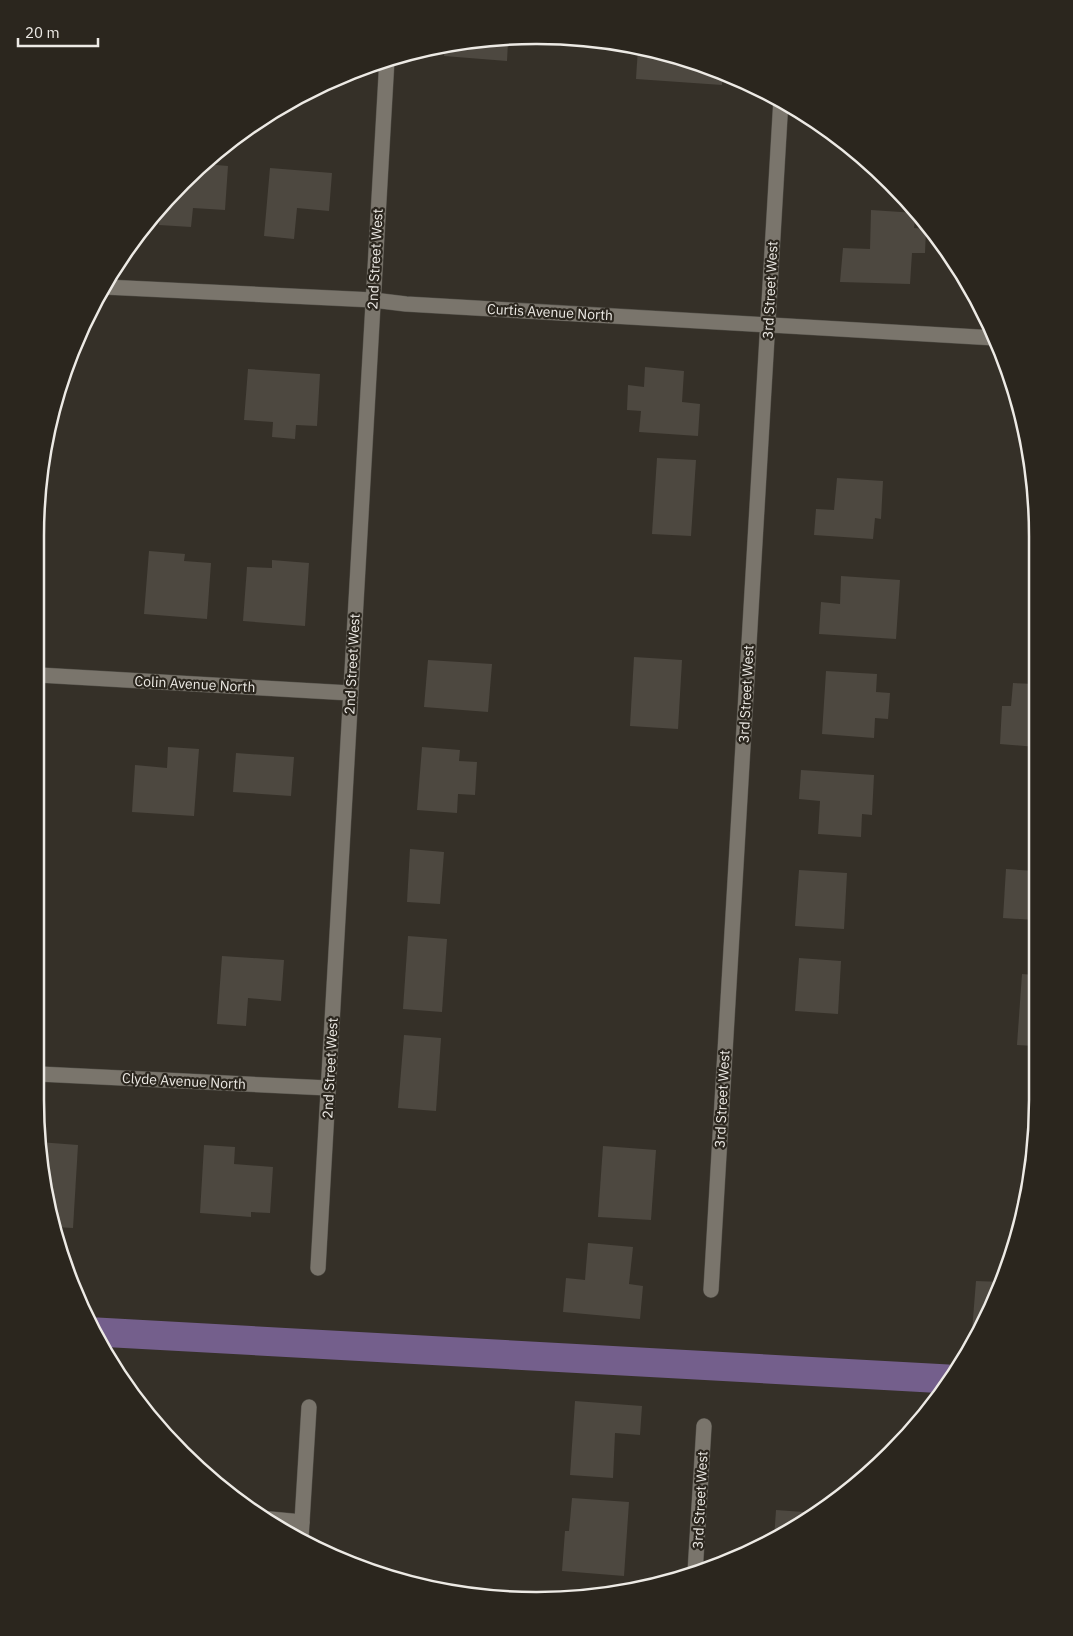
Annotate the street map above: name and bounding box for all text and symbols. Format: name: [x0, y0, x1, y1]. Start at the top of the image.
scale bar: [18, 15, 98, 47]
text: 20 m: [25, 23, 60, 42]
street label: 2nd Street West: [363, 208, 387, 310]
street label: 3rd Street West: [758, 240, 782, 339]
street label: Curtis Avenue North: [486, 300, 614, 324]
street label: 2nd Street West: [340, 613, 364, 715]
street label: 3rd Street West: [734, 644, 758, 743]
street label: Colin Avenue North: [134, 672, 256, 696]
street label: 2nd Street West: [318, 1017, 342, 1119]
street label: 3rd Street West: [710, 1049, 734, 1148]
street label: Clyde Avenue North: [121, 1069, 247, 1093]
street label: 3rd Street West: [688, 1450, 712, 1549]

